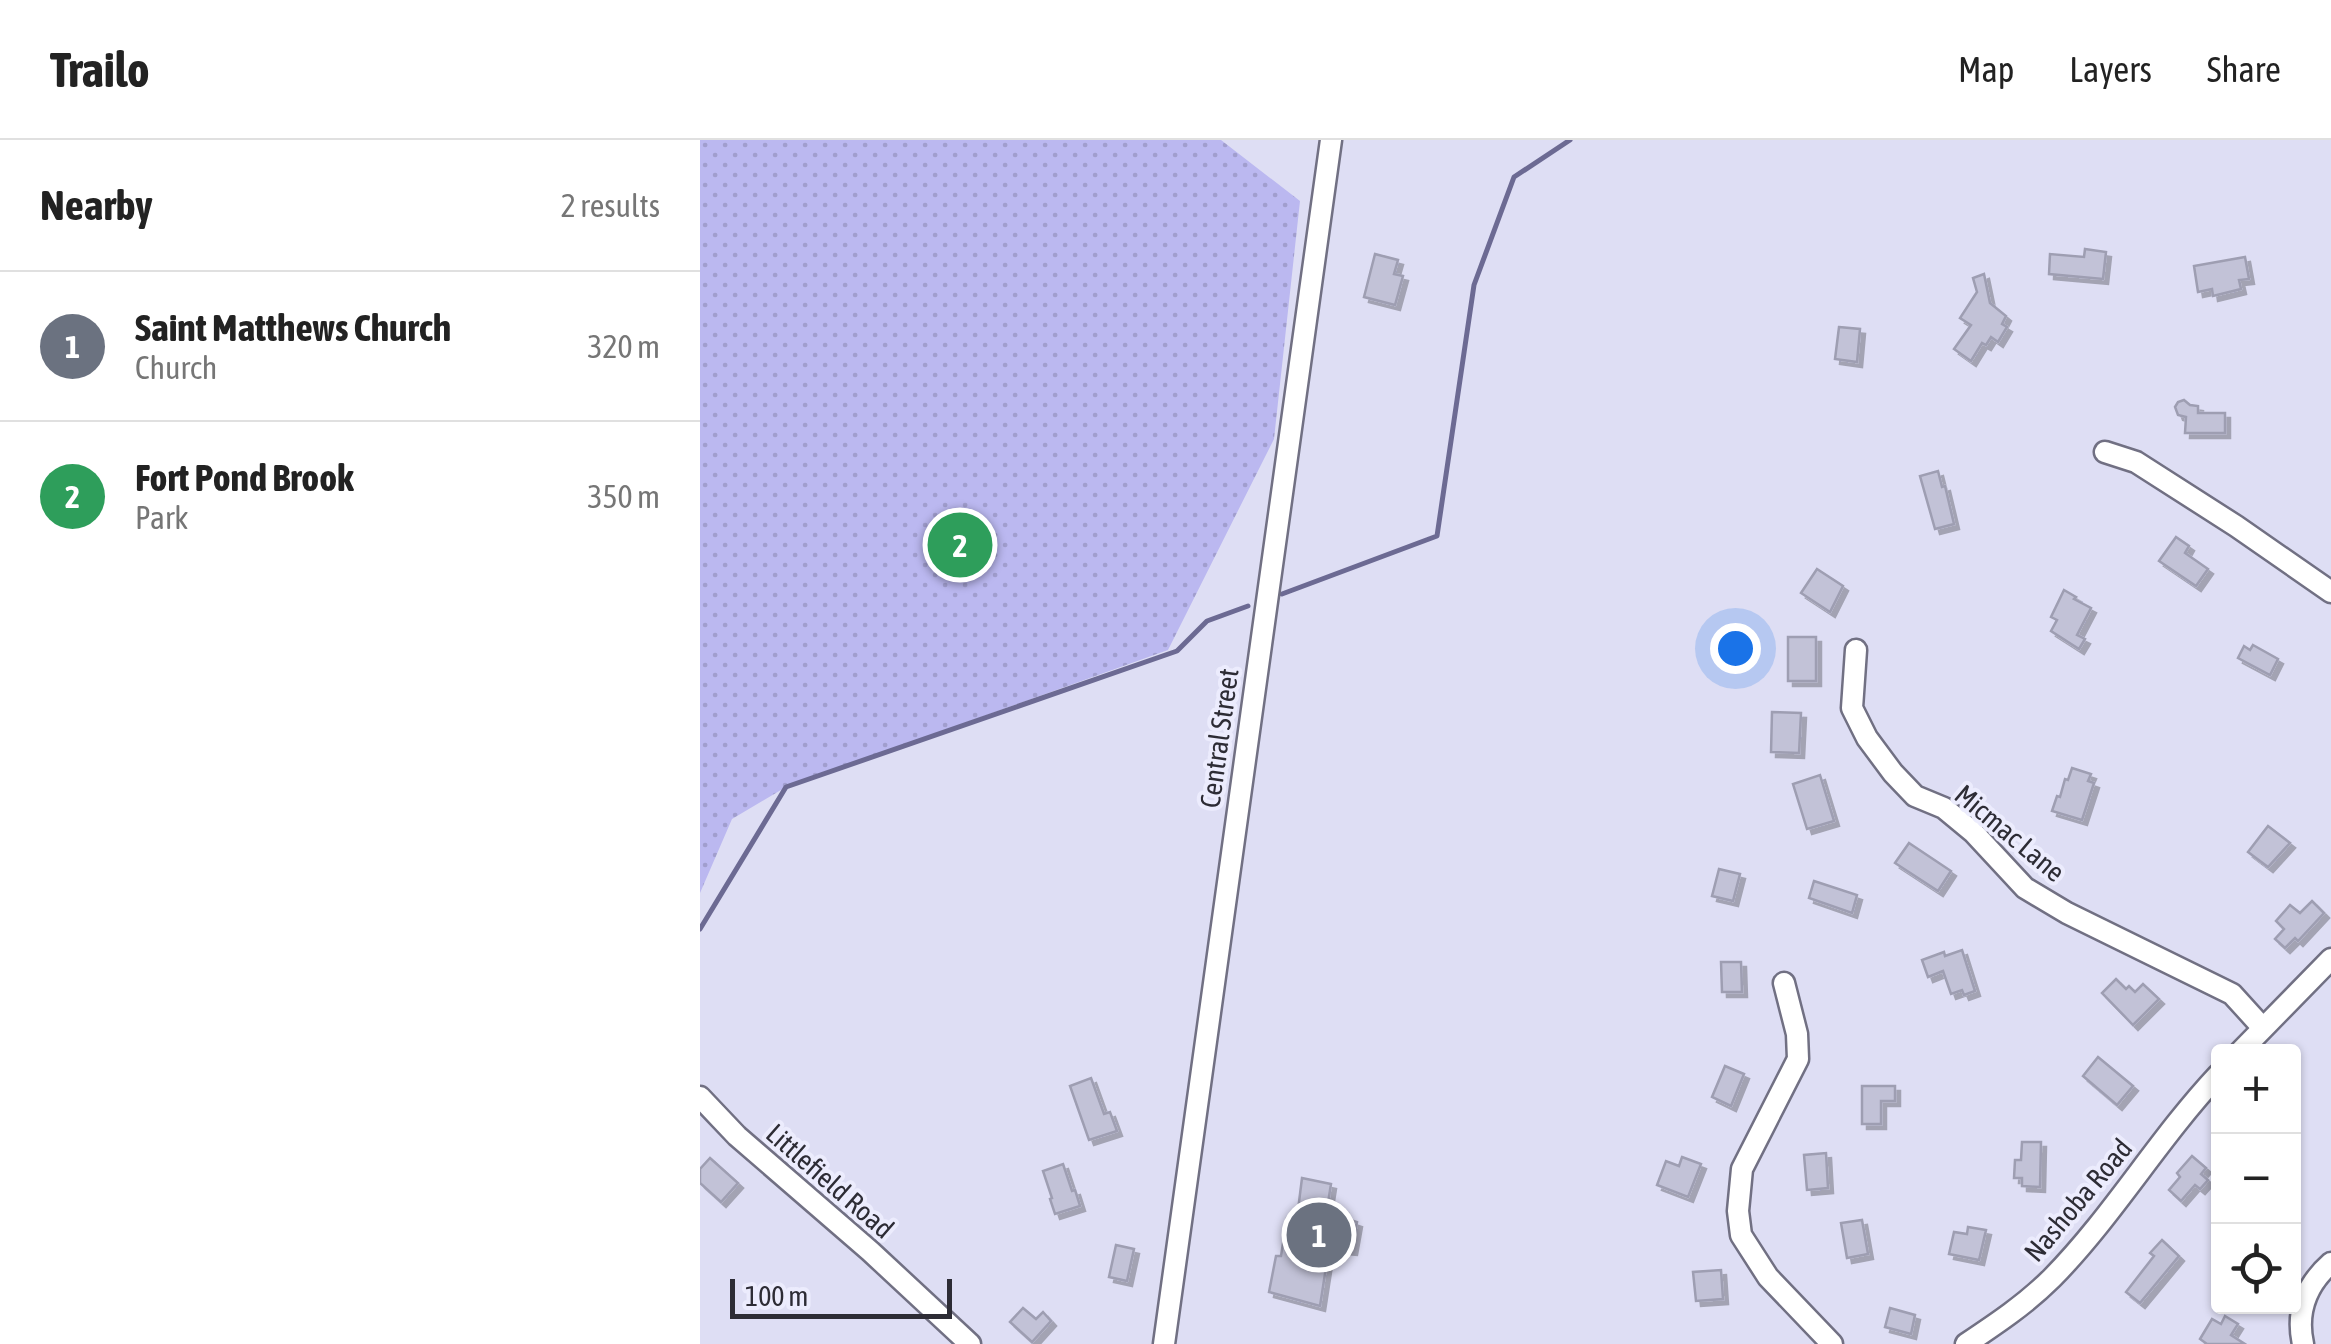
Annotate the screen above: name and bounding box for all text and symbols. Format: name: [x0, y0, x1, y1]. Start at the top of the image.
text: Trailo: [50, 42, 150, 97]
text: Map: [1958, 49, 2014, 89]
text: Layers: [2069, 49, 2152, 89]
text: Share: [2207, 49, 2281, 89]
text: Nearby: [40, 181, 153, 229]
text: 2 results: [561, 187, 660, 224]
text: Saint Matthews Church: [135, 306, 451, 349]
text: 1: [65, 328, 80, 365]
text: 320 m: [587, 328, 660, 365]
text: Church: [135, 349, 217, 386]
text: Fort Pond Brook: [135, 456, 354, 499]
text: 2: [65, 478, 80, 515]
text: 350 m: [587, 478, 660, 515]
text: Park: [135, 499, 188, 536]
pin: 2: [928, 508, 992, 582]
your location: [1710, 623, 1761, 674]
street label: Central Street: [1193, 666, 1245, 810]
street label: Micmac Lane: [1949, 778, 2071, 888]
map controls: [2211, 1044, 2301, 1314]
button: +: [2211, 1044, 2301, 1134]
street label: Littlefield Road: [760, 1117, 900, 1245]
street label: Nashoba Road: [2018, 1132, 2138, 1268]
button: −: [2211, 1134, 2301, 1224]
pin: 1: [1286, 1198, 1352, 1272]
button: locate: [2211, 1224, 2301, 1314]
scale bar: [730, 1274, 952, 1318]
text: 100 m: [745, 1280, 808, 1312]

